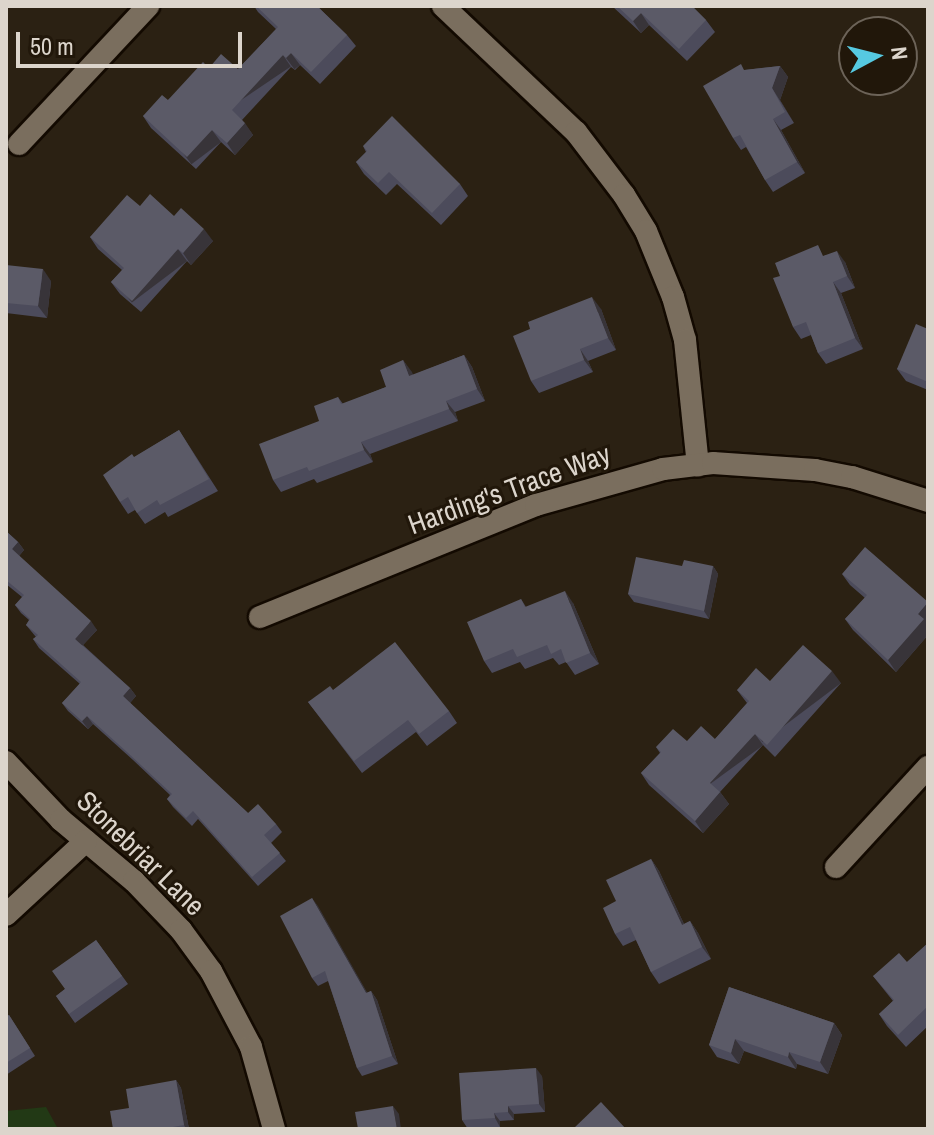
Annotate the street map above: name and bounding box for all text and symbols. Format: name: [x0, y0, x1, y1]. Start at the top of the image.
scale bar: [20, 16, 246, 66]
north arrow: [838, 16, 918, 96]
text: 50 m: [30, 30, 74, 62]
text: N: [884, 45, 916, 62]
street label: Harding's Trace Way: [403, 437, 615, 541]
street label: Stonebriar Lane: [70, 784, 212, 922]

